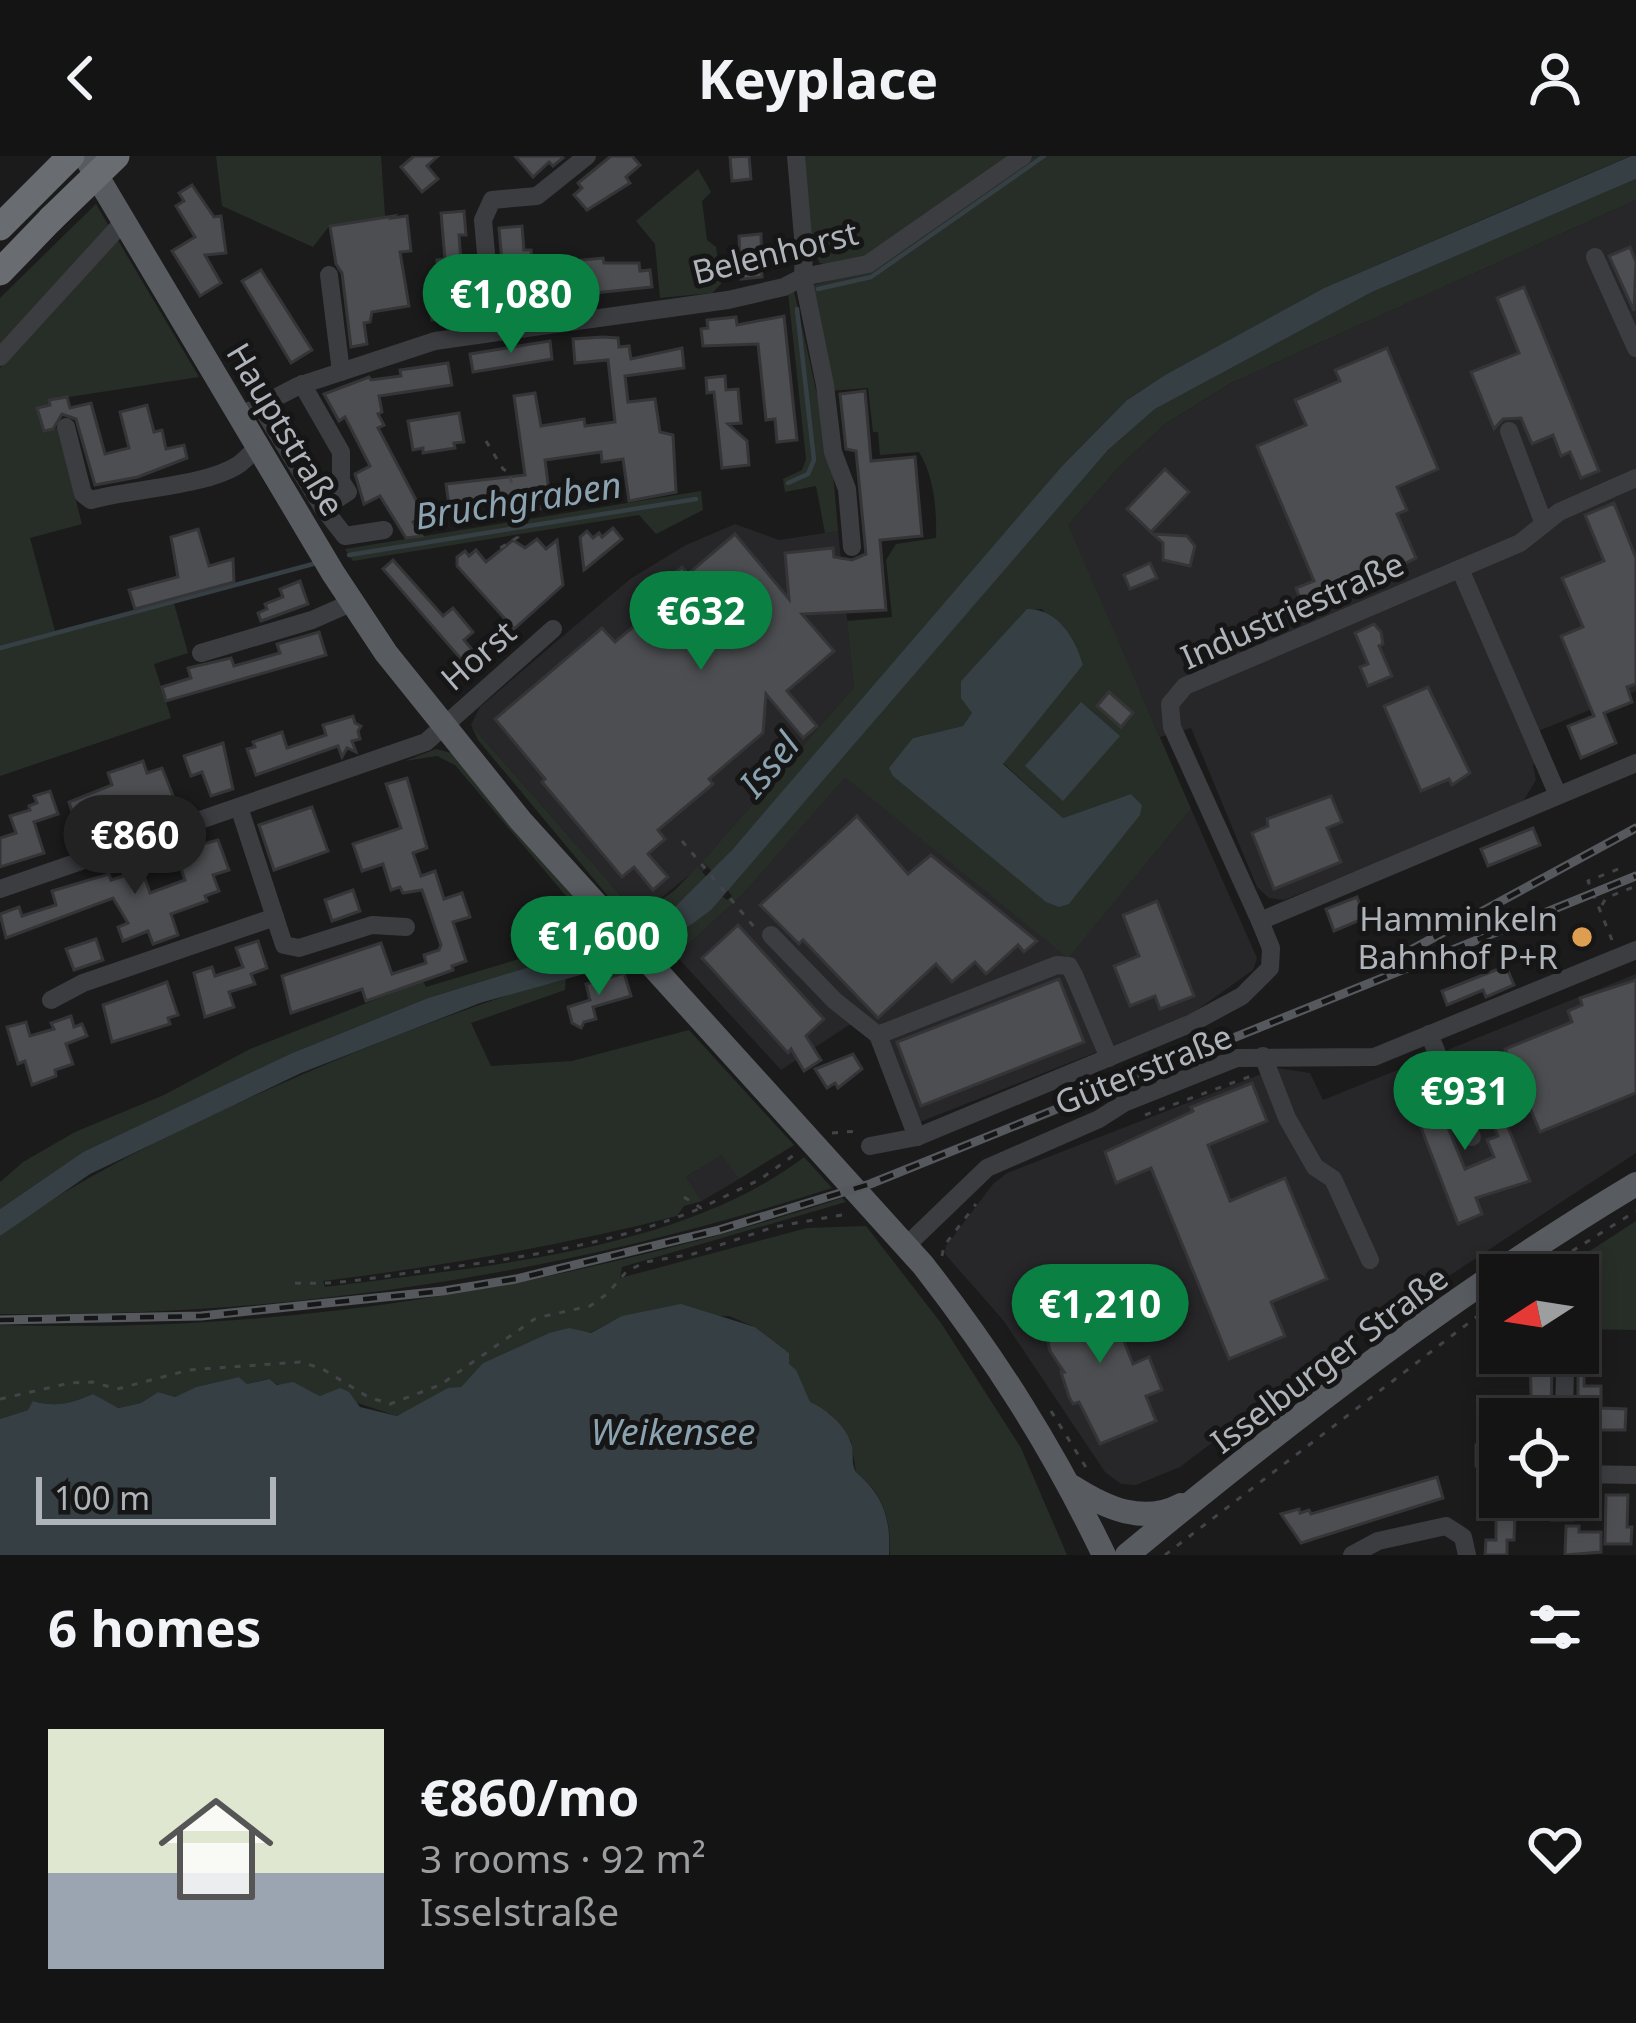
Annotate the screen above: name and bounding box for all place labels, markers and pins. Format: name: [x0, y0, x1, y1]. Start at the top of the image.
pin: €1,080: [413, 254, 609, 356]
pin: €632: [630, 571, 772, 673]
pin: €860: [64, 795, 206, 897]
pin: €1,600: [501, 896, 697, 998]
place label: Hamminkeln Bahnhof P+R: [1358, 896, 1558, 979]
marker: Hamminkeln Bahnhof P+R: [1569, 924, 1595, 950]
pin: €931: [1394, 1051, 1536, 1153]
pin: €1,210: [1002, 1264, 1198, 1366]

